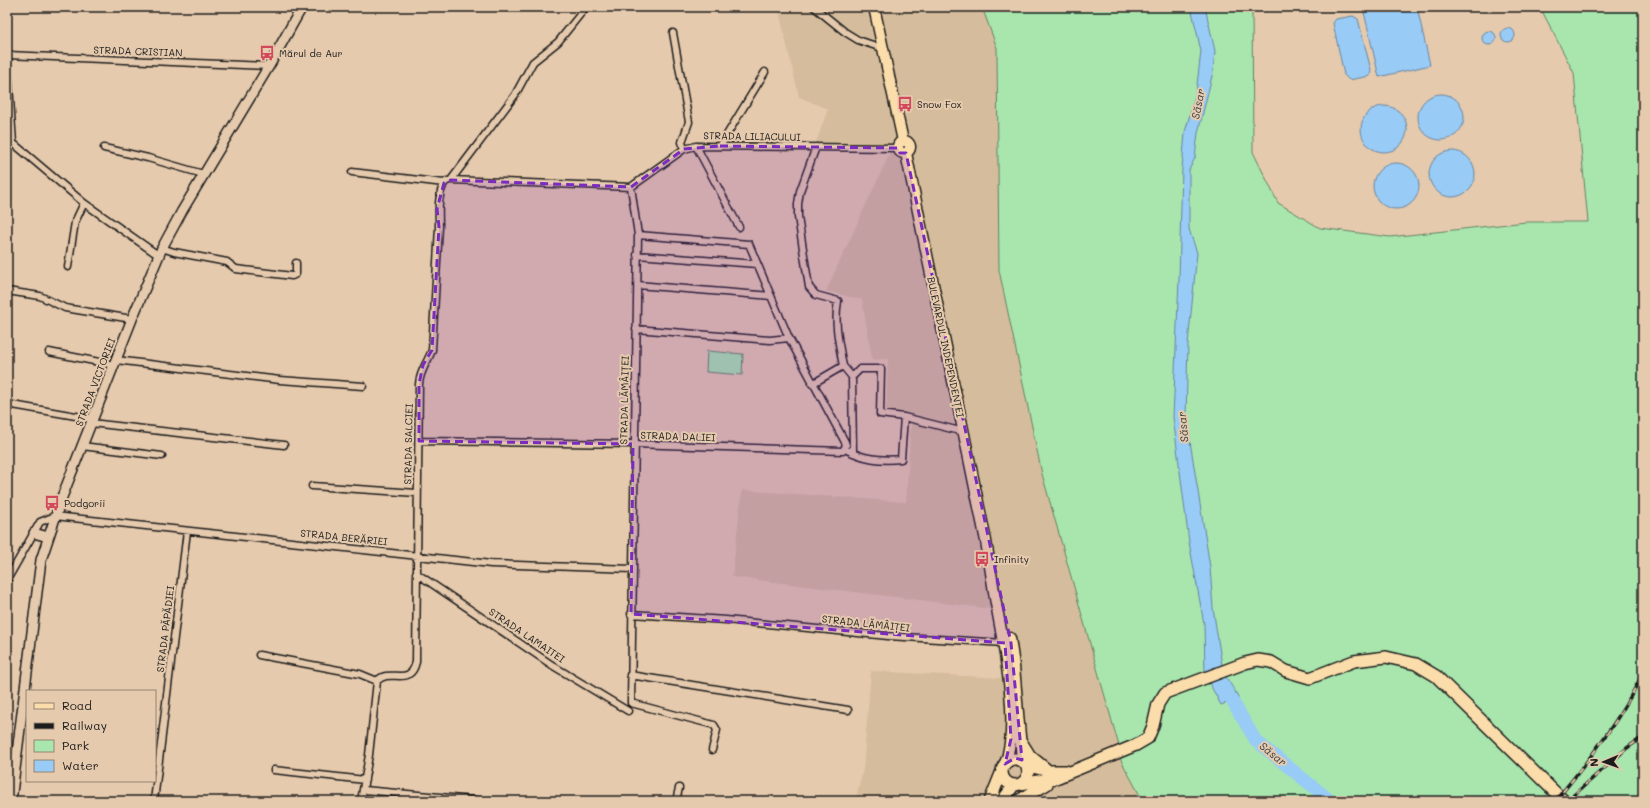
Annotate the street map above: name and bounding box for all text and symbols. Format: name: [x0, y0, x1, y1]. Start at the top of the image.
street label: STRADA CRISTIAN: [93, 42, 183, 60]
bus stop icon: Mărul de Aur: [258, 44, 276, 62]
place label: Mărul de Aur: [279, 46, 343, 60]
water label: Săsar: [1187, 87, 1208, 120]
bus stop icon: Snow Fox: [896, 95, 914, 113]
place label: Snow Fox: [917, 97, 962, 111]
street label: STRADA LILIACULUI: [703, 128, 801, 144]
street label: BULEVARDUL INDEPENDENȚEI: [924, 275, 968, 419]
street label: STRADA VICTORIEI: [72, 335, 119, 428]
street label: STRADA LĂMÂIȚEI: [616, 355, 632, 444]
street label: STRADA SALCIEI: [400, 403, 416, 485]
water label: Săsar: [1173, 411, 1192, 443]
street label: STRADA DALIEI: [640, 428, 716, 444]
bus stop icon: Podgorii: [43, 494, 61, 512]
place label: Podgorii: [64, 496, 105, 510]
street label: STRADA BERĂRIEI: [300, 525, 389, 549]
bus stop icon: Infinity: [973, 550, 991, 568]
place label: Infinity: [994, 552, 1029, 566]
street label: STRADA PĂPĂDIEI: [153, 584, 177, 673]
street label: STRADA LAMAITEI: [486, 604, 568, 666]
street label: STRADA LĂMÂIȚEI: [821, 611, 911, 635]
legend: [26, 690, 156, 782]
text: Road: [62, 697, 92, 713]
text: Railway: [62, 717, 107, 733]
text: Park: [62, 737, 89, 753]
water label: Săsar: [1257, 738, 1290, 769]
north arrow: [1584, 742, 1624, 782]
text: Water: [62, 757, 99, 773]
text: N: [1586, 758, 1601, 767]

